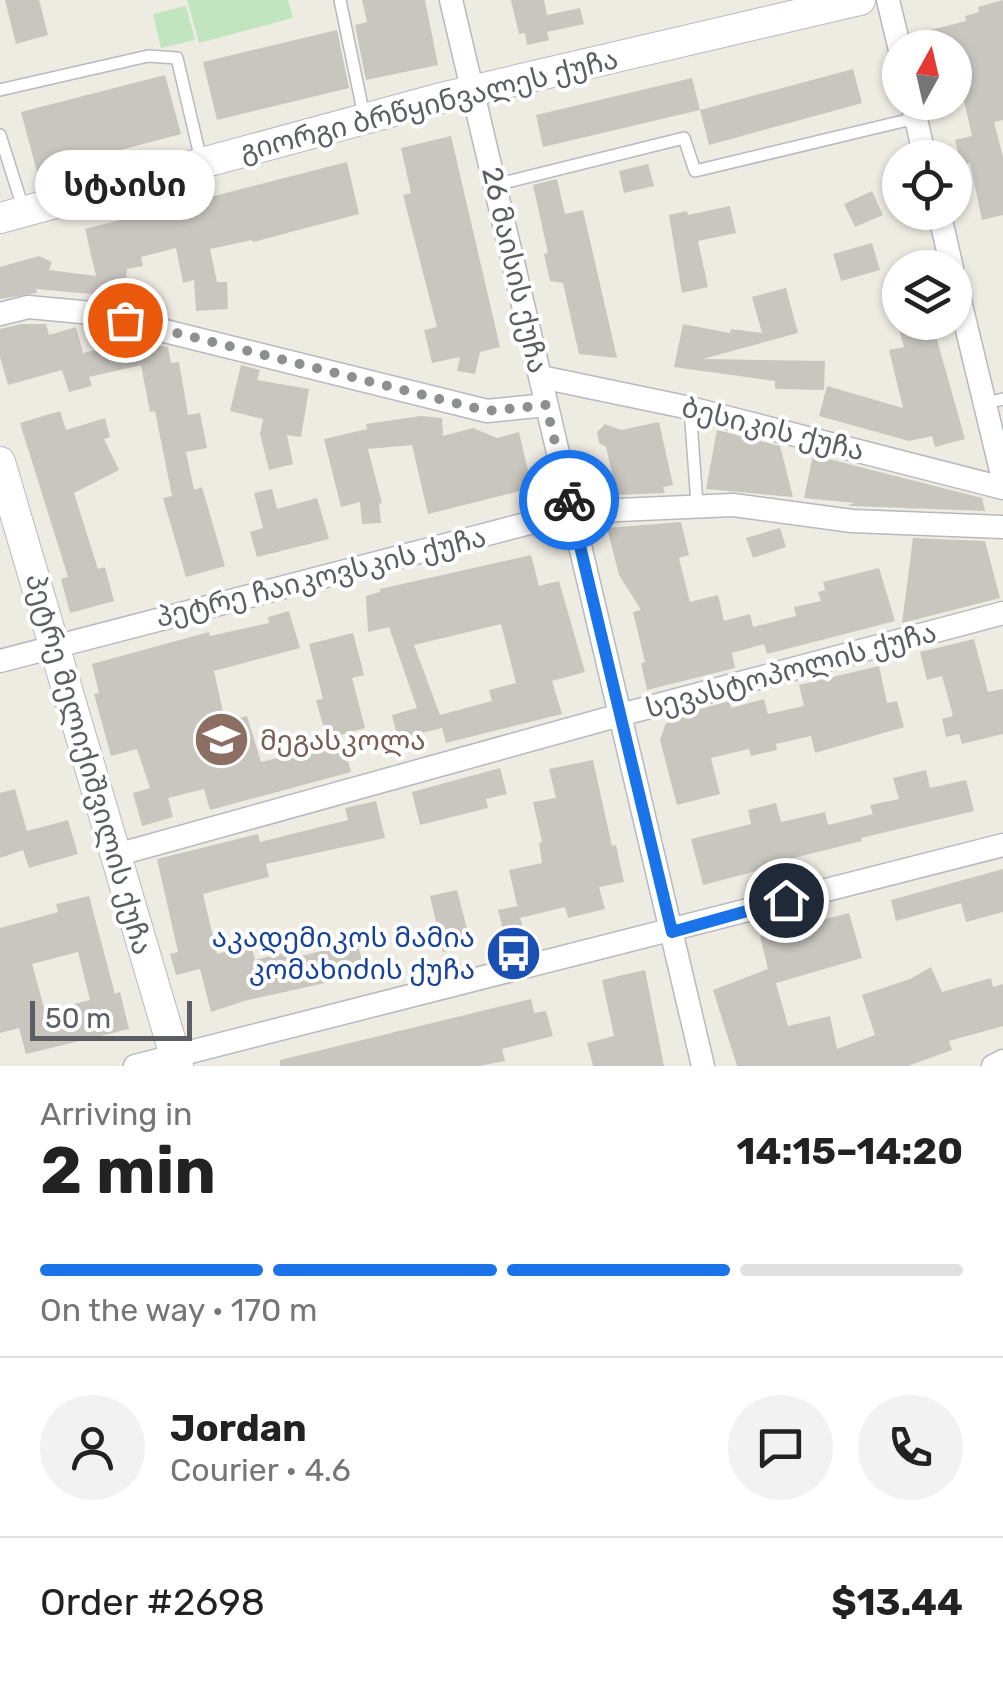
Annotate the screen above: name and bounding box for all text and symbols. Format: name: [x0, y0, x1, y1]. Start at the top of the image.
north arrow: [882, 30, 972, 120]
map controls: [882, 30, 972, 340]
street label: გიორგი ბრწყინვალეს ქუჩა: [237, 42, 621, 168]
button: locate: [882, 140, 972, 230]
callout: სტაისი: [35, 150, 215, 220]
street label: 26 მაისის ქუჩა: [475, 164, 555, 376]
text: სტაისი: [64, 166, 186, 204]
button: layers: [882, 250, 972, 340]
pin: [83, 278, 168, 363]
icon: bag: [98, 293, 153, 348]
street label: ბესიკის ქუჩა: [678, 390, 868, 468]
courier: [519, 450, 619, 550]
icon: bike: [542, 473, 597, 528]
street label: პეტრე ჩაიკოვსკის ქუჩა: [153, 520, 489, 634]
street label: პეტრე მელიქიშვილის ქუჩა: [19, 570, 159, 958]
street label: სევასტოპოლის ქუჩა: [642, 615, 940, 725]
school or university icon: მეგასკოლა: [191, 710, 251, 770]
place label: მეგასკოლა: [260, 724, 426, 757]
pin: [744, 858, 829, 943]
icon: home: [759, 873, 814, 928]
place label: აკადემიკოს მამია კომახიძის ქუჩა: [212, 921, 475, 986]
bus stop icon: აკადემიკოს მამია კომახიძის ქუჩა: [484, 923, 544, 983]
scale bar: [30, 996, 192, 1040]
text: 50 m: [45, 1002, 111, 1035]
text: Arriving in: [40, 1095, 192, 1133]
text: 14:15–14:20: [737, 1128, 963, 1174]
text: 2 min: [40, 1132, 216, 1209]
text: On the way · 170 m: [40, 1291, 318, 1329]
button: person: [40, 1395, 145, 1500]
button: chat: [728, 1395, 833, 1500]
button: phone: [858, 1395, 963, 1500]
text: Jordan: [170, 1405, 307, 1451]
text: Courier · 4.6: [170, 1451, 351, 1489]
text: Order #2698: [40, 1579, 265, 1625]
text: $13.44: [831, 1579, 963, 1625]

